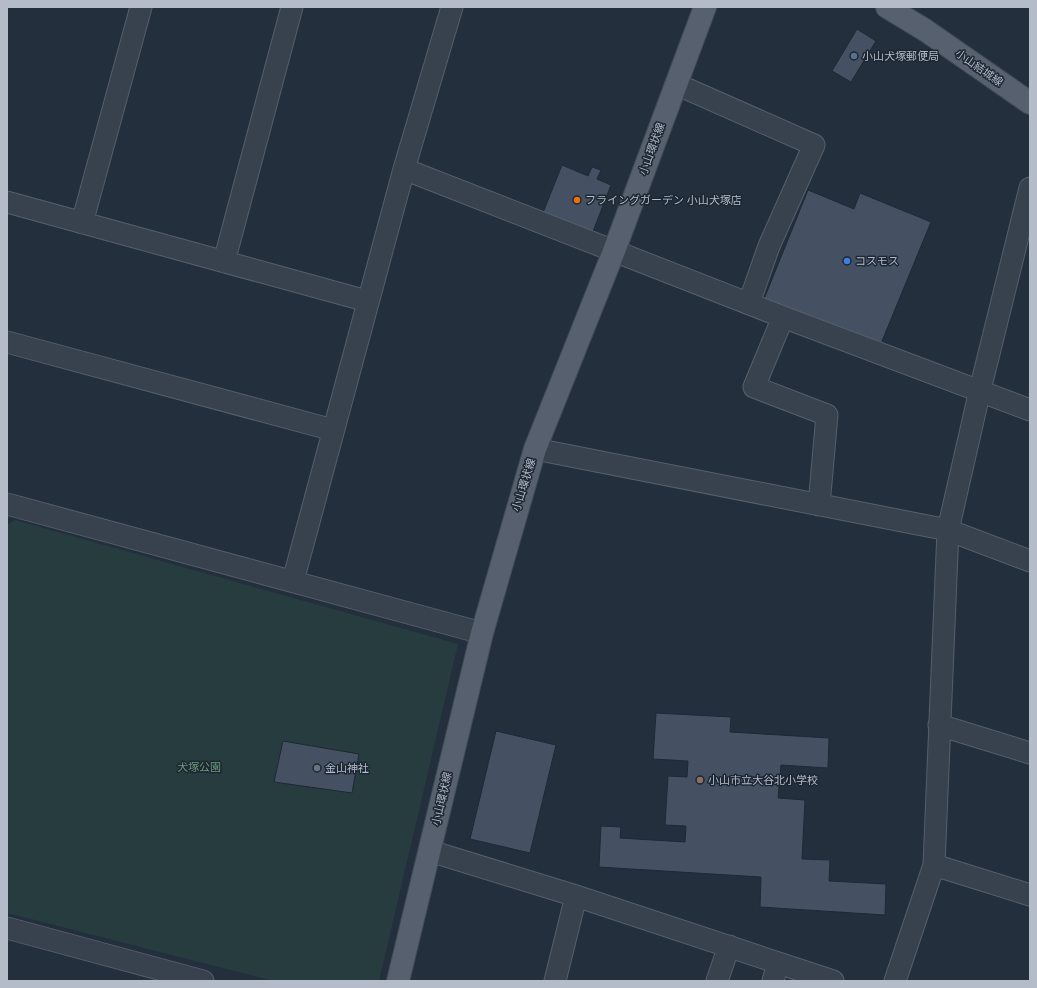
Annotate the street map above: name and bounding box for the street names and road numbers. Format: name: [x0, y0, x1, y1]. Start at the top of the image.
street label: 小山結城線: [953, 47, 1005, 89]
street label: 小山環状線: [636, 121, 668, 177]
street label: 小山環状線: [510, 457, 538, 513]
street label: 小山環状線: [429, 771, 455, 827]

